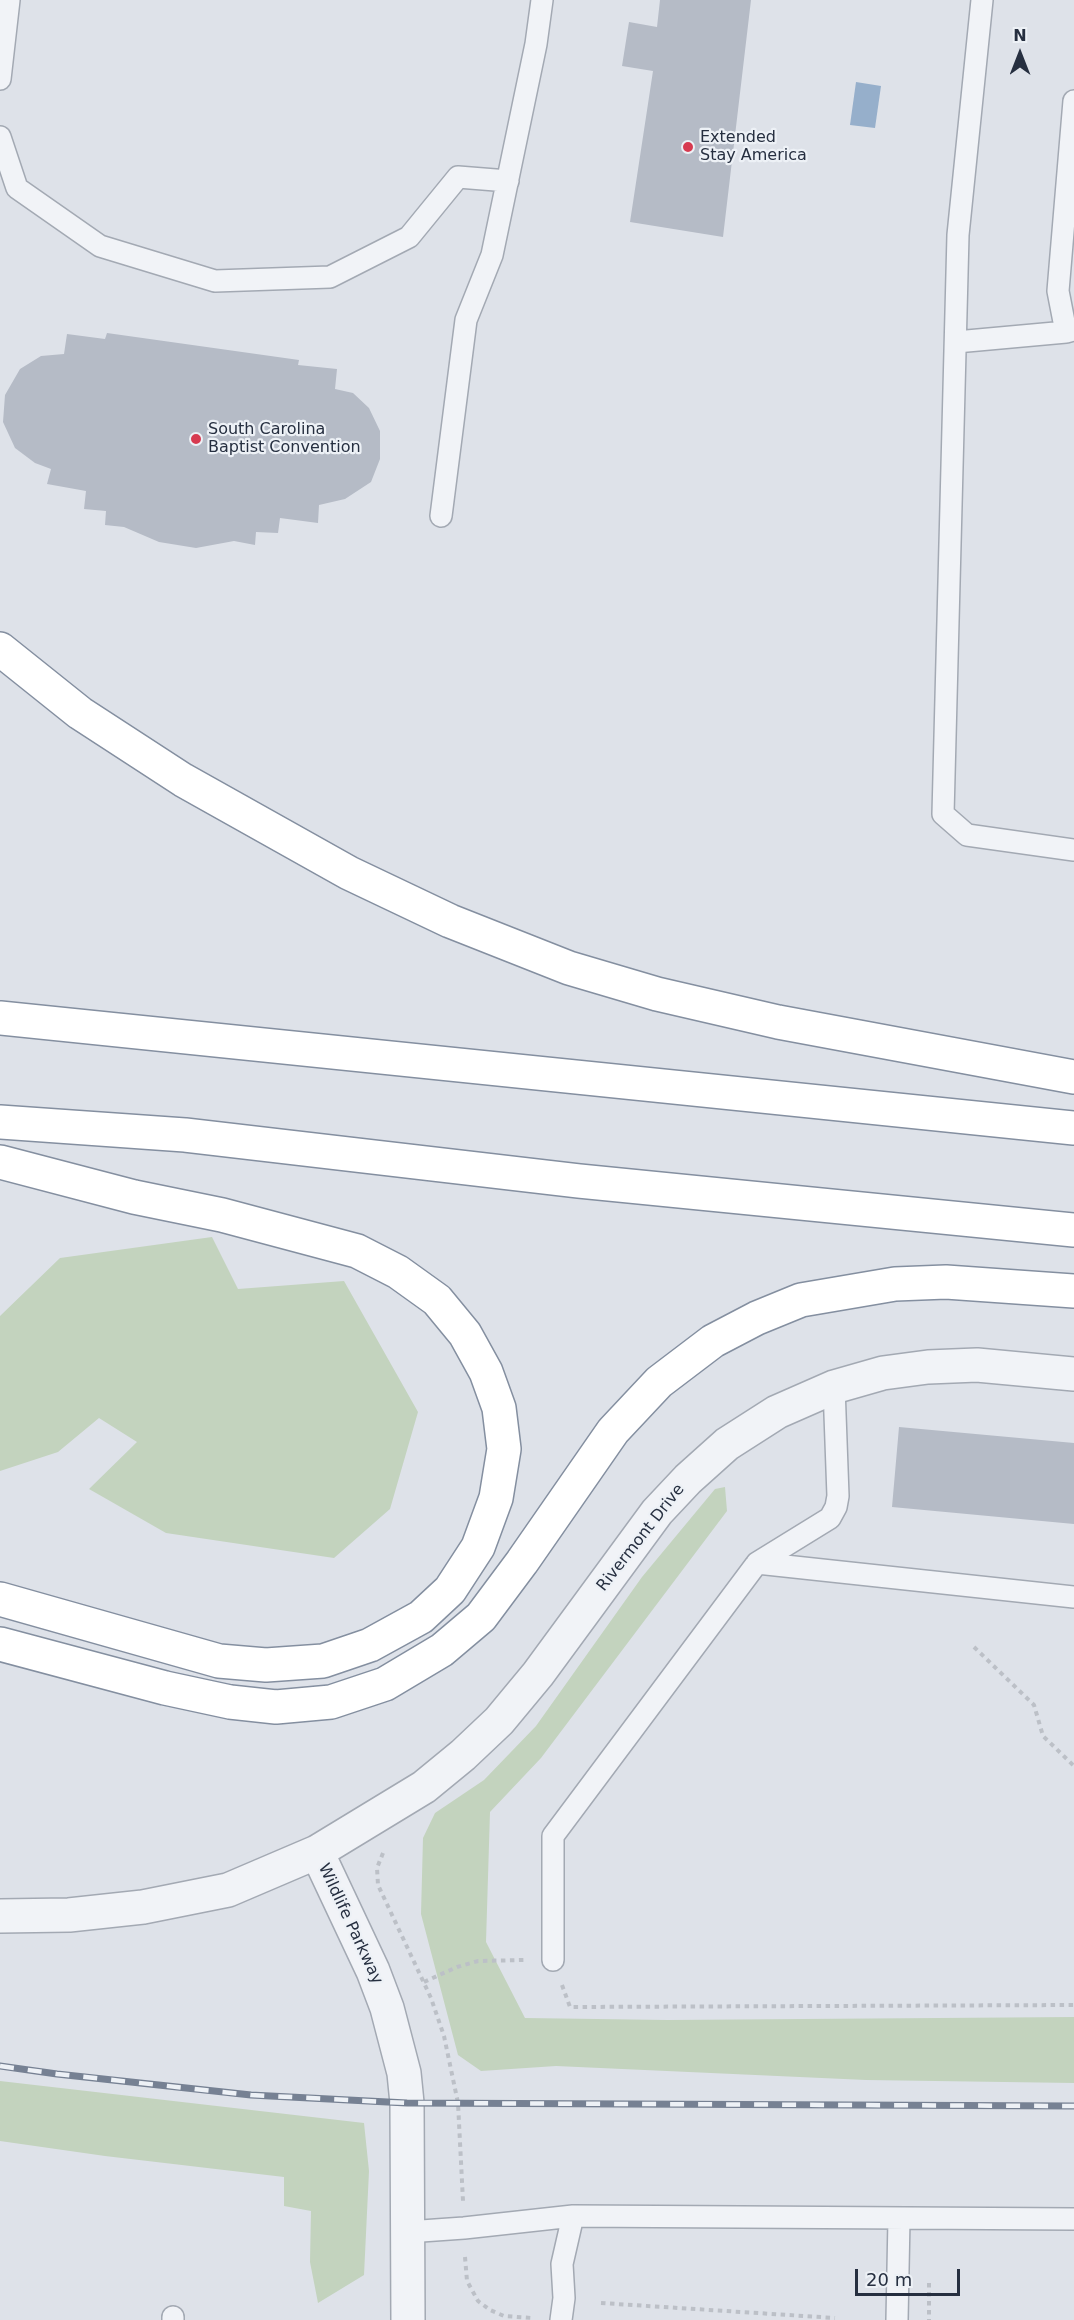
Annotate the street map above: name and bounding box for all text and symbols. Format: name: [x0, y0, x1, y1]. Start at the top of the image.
north arrow: [990, 24, 1050, 84]
text: N: [1013, 26, 1027, 45]
place label: Extended Stay America: [700, 128, 807, 166]
marker: Extended Stay America: [681, 140, 695, 154]
place label: South Carolina Baptist Convention: [208, 420, 361, 458]
marker: South Carolina Baptist Convention: [189, 432, 203, 446]
street label: Rivermont Drive: [593, 1481, 689, 1595]
street label: Wildlife Parkway: [314, 1861, 386, 1987]
scale bar: [858, 2257, 963, 2295]
text: 20 m: [866, 2269, 912, 2290]

